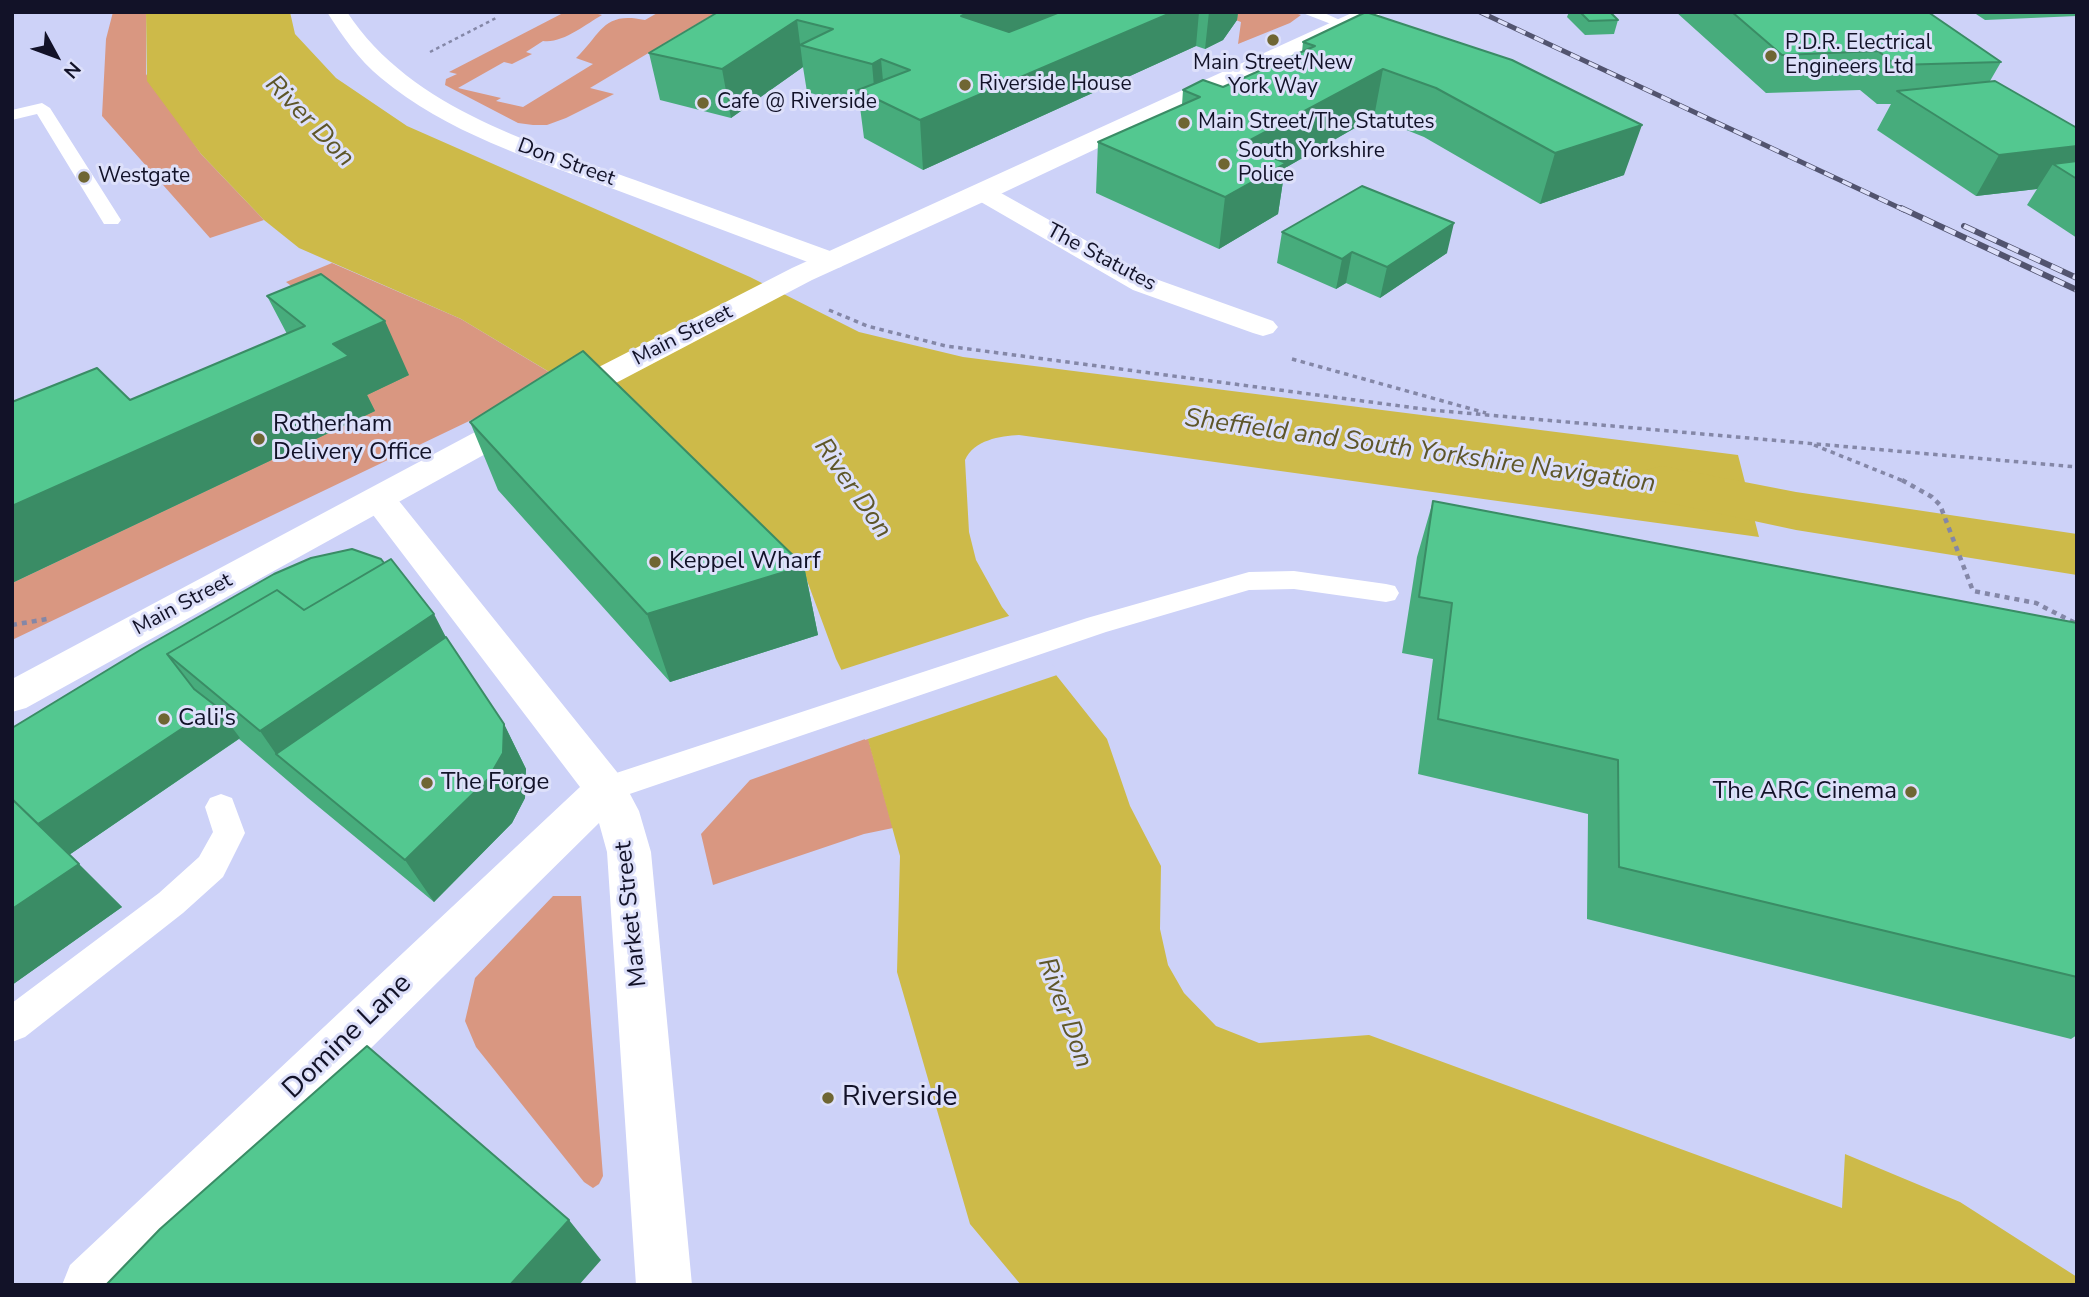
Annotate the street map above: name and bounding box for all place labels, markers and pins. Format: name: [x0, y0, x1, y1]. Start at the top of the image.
place label: P.D.R. Electrical Engineers Ltd: [1785, 31, 1932, 81]
marker: Main Street/New York Way: [1265, 32, 1281, 48]
marker: P.D.R. Electrical Engineers Ltd: [1763, 48, 1779, 64]
place label: Main Street/New York Way: [1193, 51, 1353, 101]
place label: Riverside House: [979, 72, 1132, 98]
marker: Riverside House: [957, 77, 973, 93]
place label: Cafe @ Riverside: [717, 90, 877, 116]
marker: Cafe @ Riverside: [695, 95, 711, 111]
place label: Main Street/The Statutes: [1198, 110, 1435, 136]
marker: Main Street/The Statutes: [1176, 115, 1192, 131]
place label: South Yorkshire Police: [1238, 139, 1385, 189]
marker: South Yorkshire Police: [1216, 156, 1232, 172]
place label: Westgate: [98, 164, 190, 190]
marker: Westgate: [76, 169, 92, 185]
place label: Rotherham Delivery Office: [273, 411, 432, 467]
marker: Rotherham Delivery Office: [251, 431, 267, 447]
place label: Keppel Wharf: [669, 548, 821, 576]
marker: Keppel Wharf: [647, 554, 663, 570]
place label: Cali's: [178, 705, 236, 733]
marker: Cali's: [156, 711, 172, 727]
place label: The Forge: [441, 769, 549, 797]
marker: The Forge: [419, 775, 435, 791]
place label: The ARC Cinema: [1713, 778, 1897, 806]
marker: The ARC Cinema: [1903, 784, 1919, 800]
place label: Riverside: [842, 1081, 957, 1115]
marker: Riverside: [820, 1090, 836, 1106]

